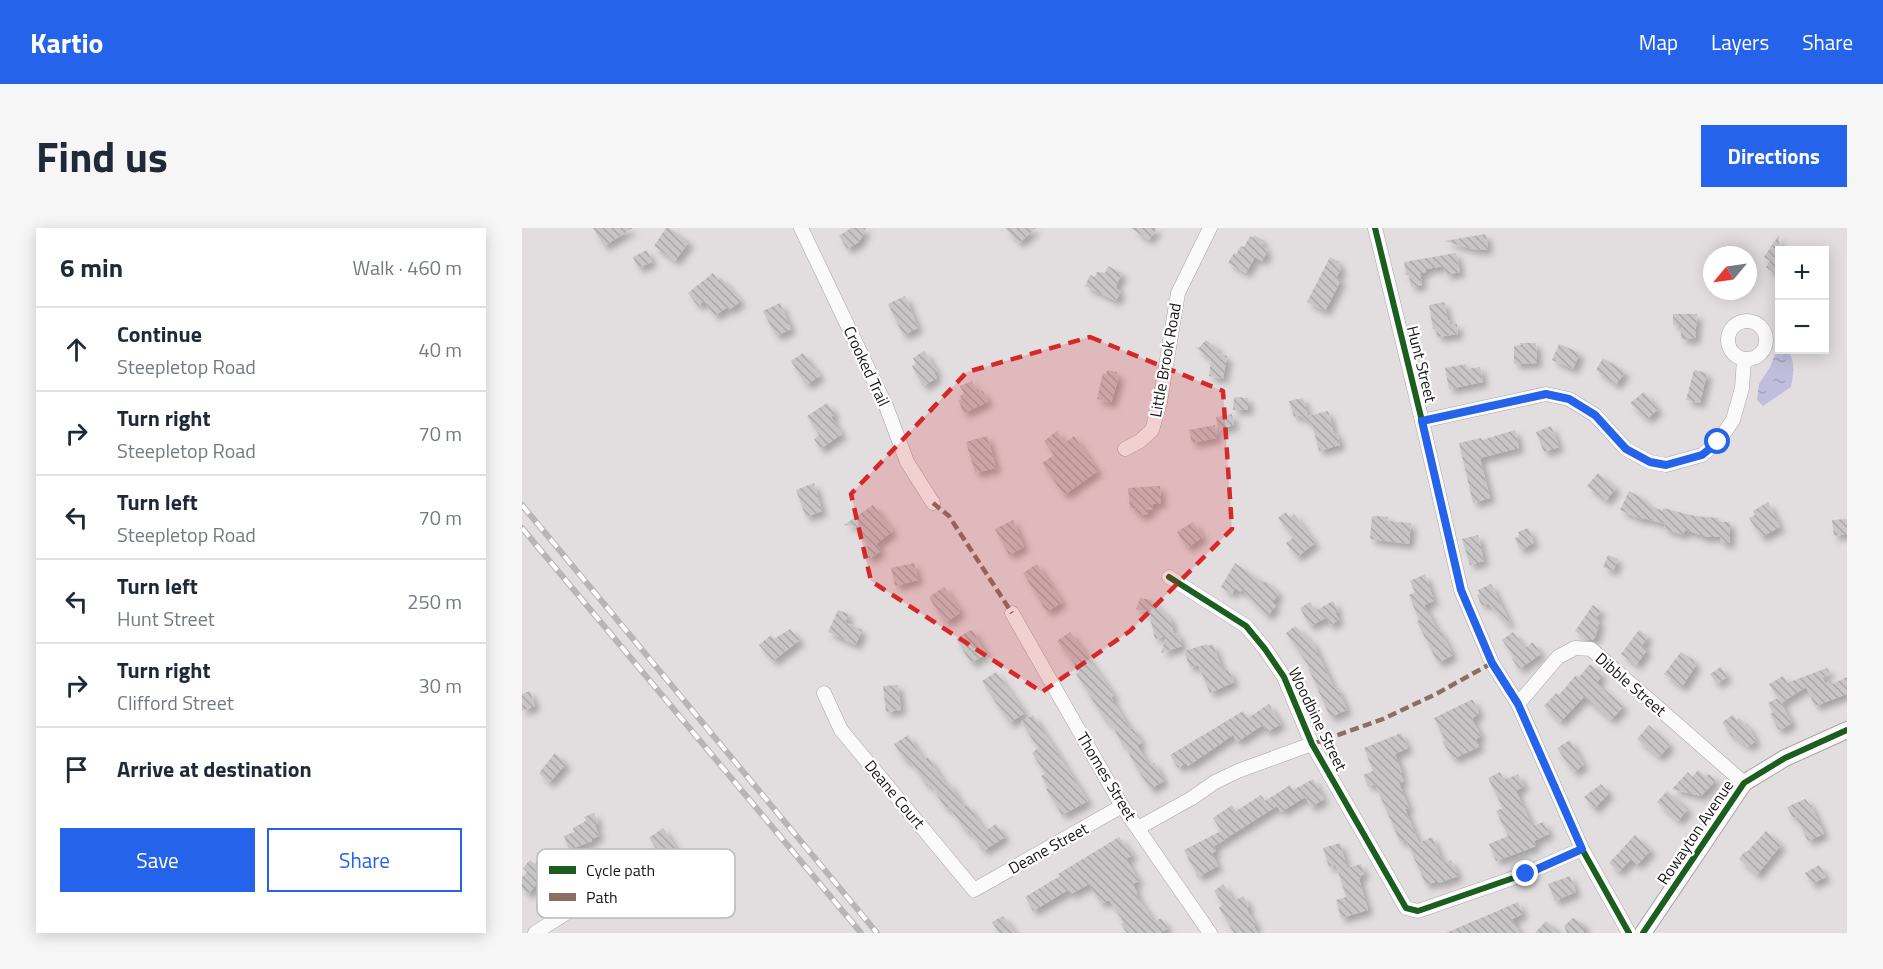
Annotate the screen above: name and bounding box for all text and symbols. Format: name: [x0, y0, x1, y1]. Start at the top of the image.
text: Kartio: [30, 21, 104, 64]
text: Map: [1639, 26, 1678, 58]
text: Layers: [1711, 26, 1769, 58]
text: Share: [1802, 26, 1853, 58]
text: Find us: [36, 124, 168, 188]
button: Directions: [1701, 125, 1847, 187]
north arrow: [1703, 246, 1757, 300]
map controls: [1775, 246, 1829, 354]
button: +: [1775, 246, 1829, 300]
text: 6 min: [60, 248, 123, 287]
text: Walk · 460 m: [353, 252, 462, 283]
button: −: [1775, 300, 1829, 354]
street label: Little Brook Road: [1143, 301, 1187, 419]
text: Continue: [117, 317, 202, 351]
street label: Crooked Trail: [838, 322, 896, 410]
street label: Hunt Street: [1401, 323, 1443, 405]
icon: ahead: [60, 333, 93, 366]
text: 40 m: [418, 334, 462, 365]
text: Steepletop Road: [117, 351, 256, 382]
text: Turn right: [117, 401, 211, 435]
icon: right: [60, 417, 93, 450]
text: 70 m: [418, 418, 462, 449]
route start: [1704, 428, 1730, 454]
text: Steepletop Road: [117, 435, 256, 466]
text: Turn left: [117, 485, 198, 519]
icon: left: [60, 501, 93, 534]
text: 70 m: [418, 502, 462, 533]
text: Steepletop Road: [117, 519, 256, 550]
text: Turn left: [117, 569, 198, 603]
icon: left: [60, 585, 93, 618]
text: 250 m: [407, 586, 462, 617]
text: Hunt Street: [117, 603, 215, 634]
street label: Dibble Street: [1590, 646, 1672, 722]
text: Turn right: [117, 653, 211, 687]
street label: Woodbine Street: [1283, 663, 1354, 775]
icon: right: [60, 669, 93, 702]
text: 30 m: [418, 670, 462, 701]
text: Clifford Street: [117, 687, 234, 718]
street label: Thomes Street: [1071, 727, 1143, 825]
text: Arrive at destination: [117, 752, 312, 786]
icon: arrive: [60, 753, 93, 786]
street label: Deane Court: [859, 754, 931, 834]
street label: Rowayton Avenue: [1651, 775, 1739, 889]
street label: Deane Street: [1004, 816, 1093, 880]
button: Save: [60, 828, 255, 892]
button: Share: [267, 828, 462, 892]
legend: [537, 849, 735, 918]
text: Cycle path: [586, 858, 655, 882]
route end: [1512, 860, 1538, 886]
text: Path: [586, 885, 618, 909]

